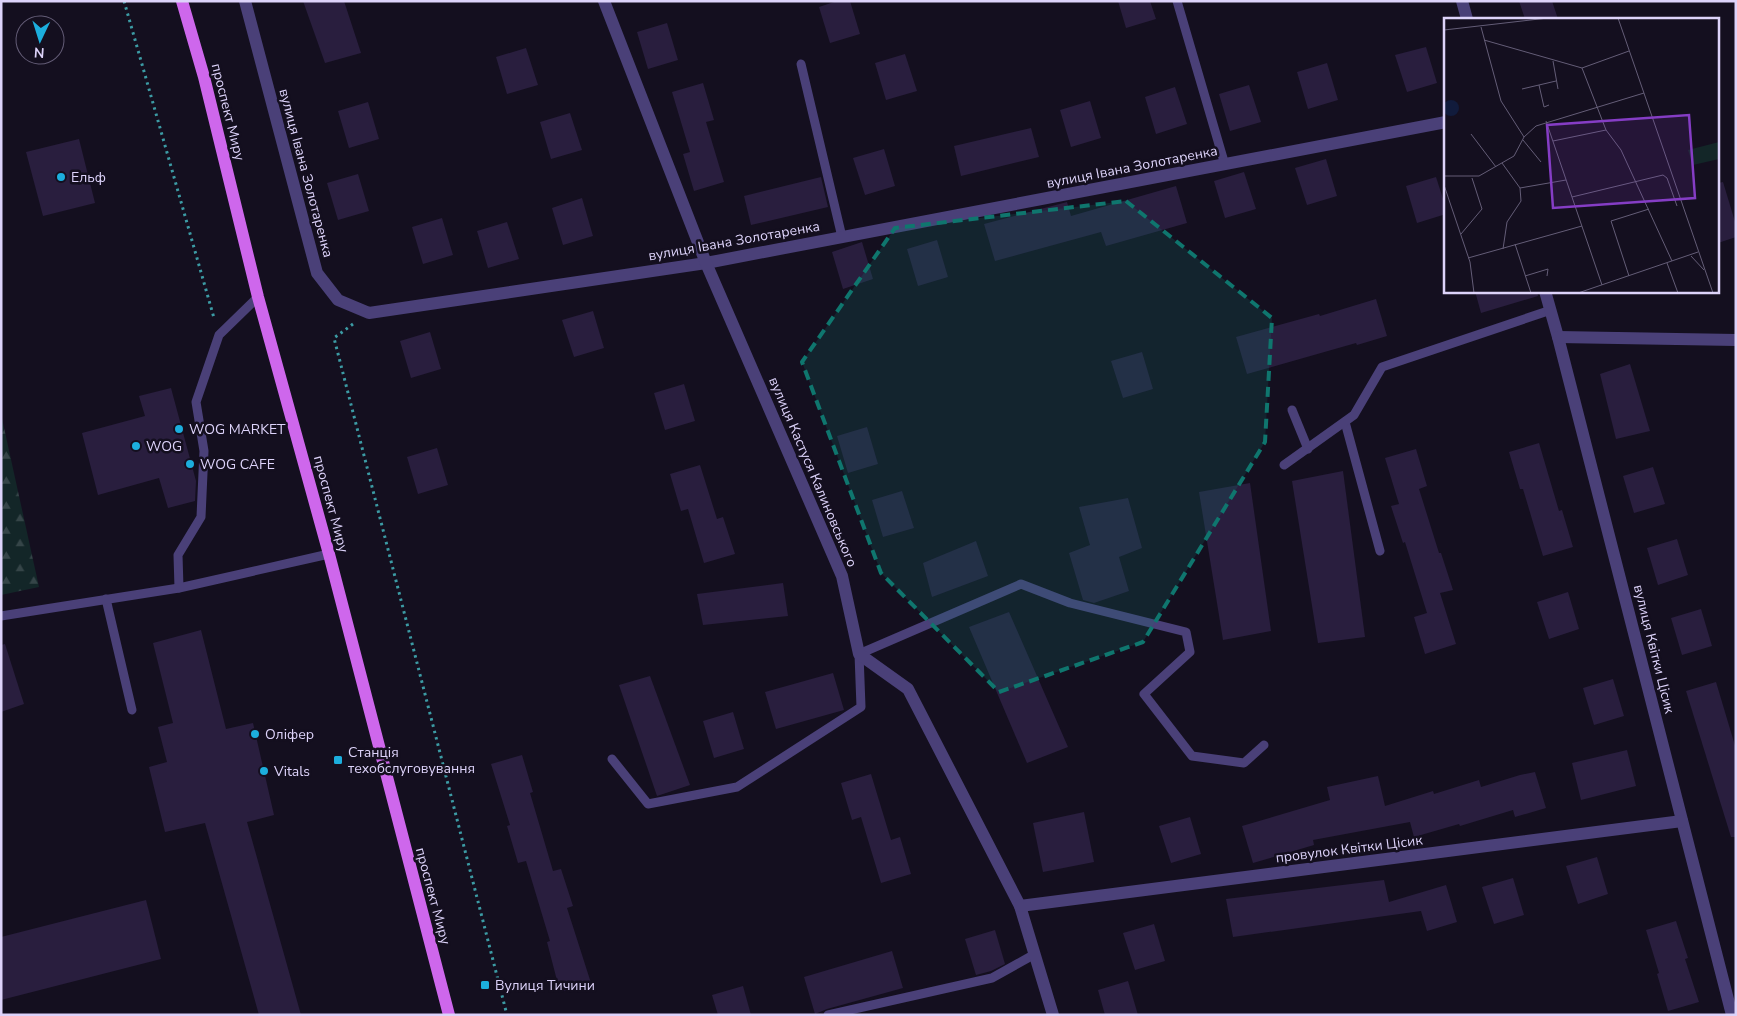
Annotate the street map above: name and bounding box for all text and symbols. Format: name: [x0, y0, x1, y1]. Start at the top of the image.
north arrow: [15, 15, 65, 65]
inset map: [1444, 18, 1720, 292]
text: N: [33, 43, 45, 62]
street label: проспект Миру: [207, 61, 249, 163]
street label: вулиця Івана Золотаренка: [274, 87, 338, 259]
street label: вулиця Івана Золотаренка: [1045, 141, 1219, 193]
place label: Ельф: [71, 168, 106, 187]
marker: Ельф: [55, 171, 67, 183]
street label: вулиця Івана Золотаренка: [647, 217, 821, 265]
street label: вулиця Кастуся Калиновського: [764, 374, 862, 570]
place label: WOG MARKET: [189, 420, 286, 439]
marker: WOG MARKET: [173, 423, 185, 435]
place label: WOG: [146, 437, 182, 456]
marker: WOG: [130, 440, 142, 452]
street label: проспект Миру: [309, 453, 353, 555]
place label: WOG CAFE: [200, 455, 275, 474]
marker: WOG CAFE: [184, 458, 196, 470]
street label: вулиця Квітки Цісик: [1629, 583, 1679, 716]
place label: Оліфер: [265, 725, 314, 744]
marker: Оліфер: [249, 728, 261, 740]
place label: Станція техобслуговування: [348, 743, 475, 778]
marker: Станція техобслуговування: [332, 754, 344, 766]
place label: Vitals: [273, 762, 310, 781]
marker: Vitals: [258, 765, 270, 777]
street label: провулок Квітки Цісик: [1274, 830, 1424, 867]
street label: проспект Миру: [411, 845, 455, 947]
place label: Вулиця Тичини: [495, 976, 595, 995]
marker: Вулиця Тичини: [479, 979, 491, 991]

